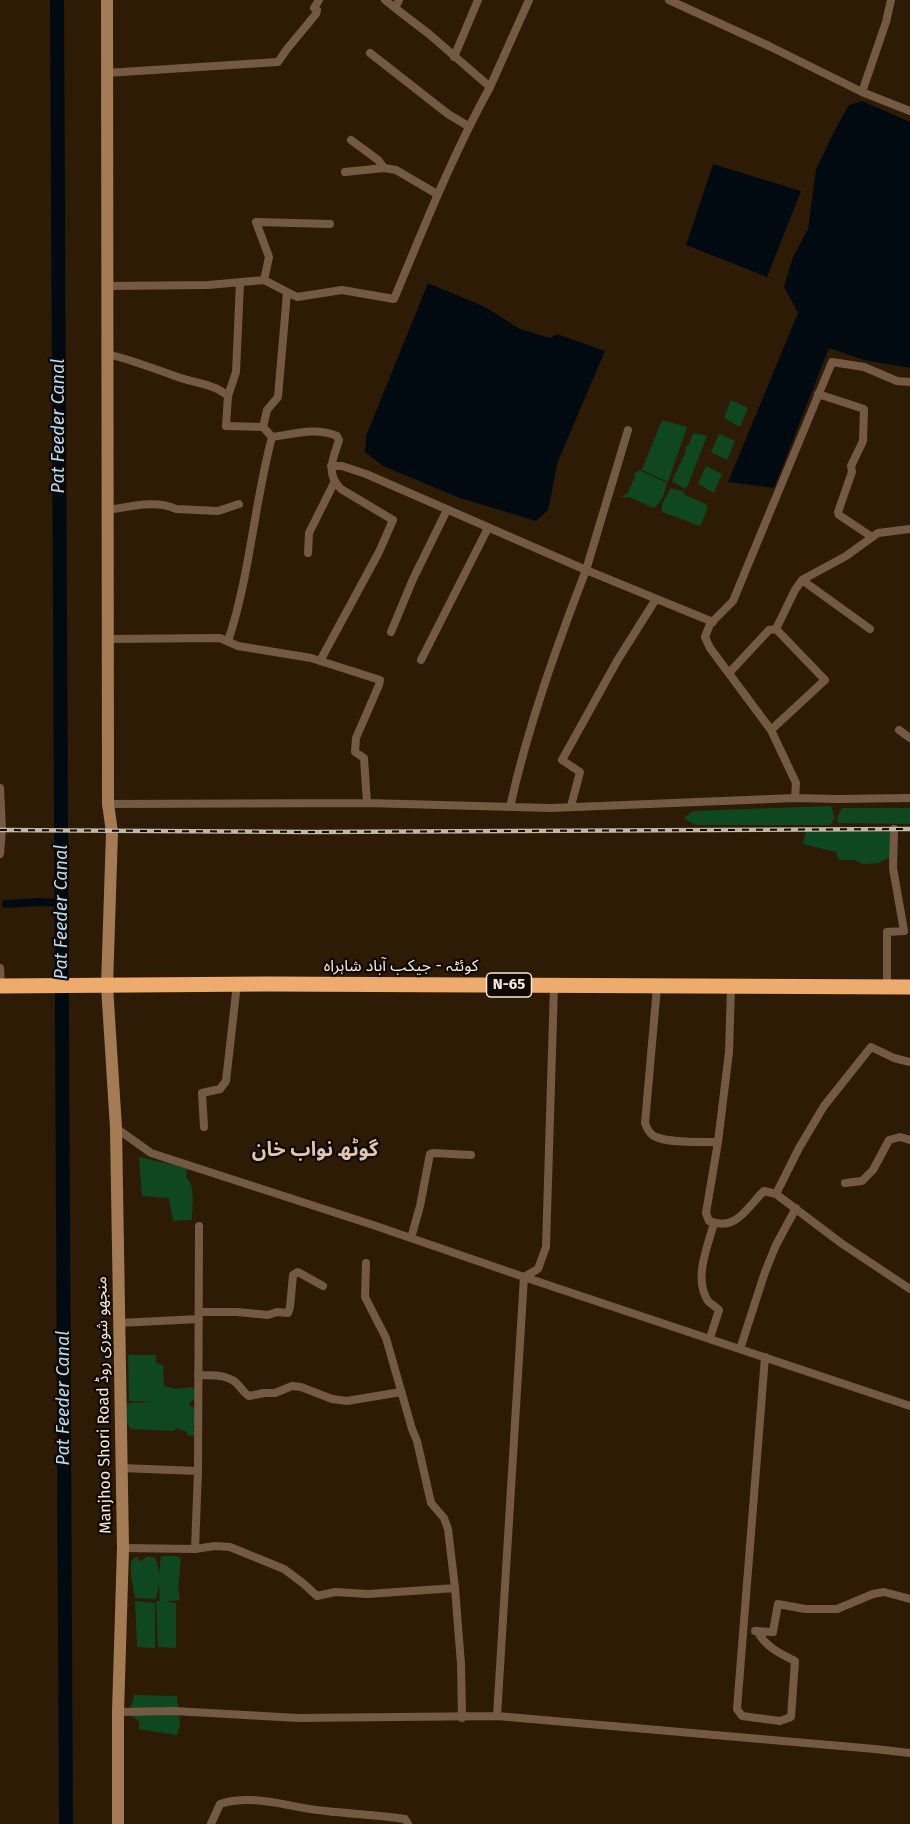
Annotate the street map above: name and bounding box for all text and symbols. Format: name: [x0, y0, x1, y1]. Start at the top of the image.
water label: Pat Feeder Canal: [48, 359, 70, 493]
water label: Pat Feeder Canal: [51, 845, 73, 979]
street label: کوئٹہ - جیکب آباد شاہراہ: [324, 957, 478, 977]
road number: N-65: [486, 973, 532, 997]
district label: گوٹھ نواب خان: [252, 1138, 378, 1162]
street label: Manjhoo Shori Road منجھو شوری روڈ: [92, 1276, 116, 1534]
water label: Pat Feeder Canal: [53, 1331, 75, 1465]

